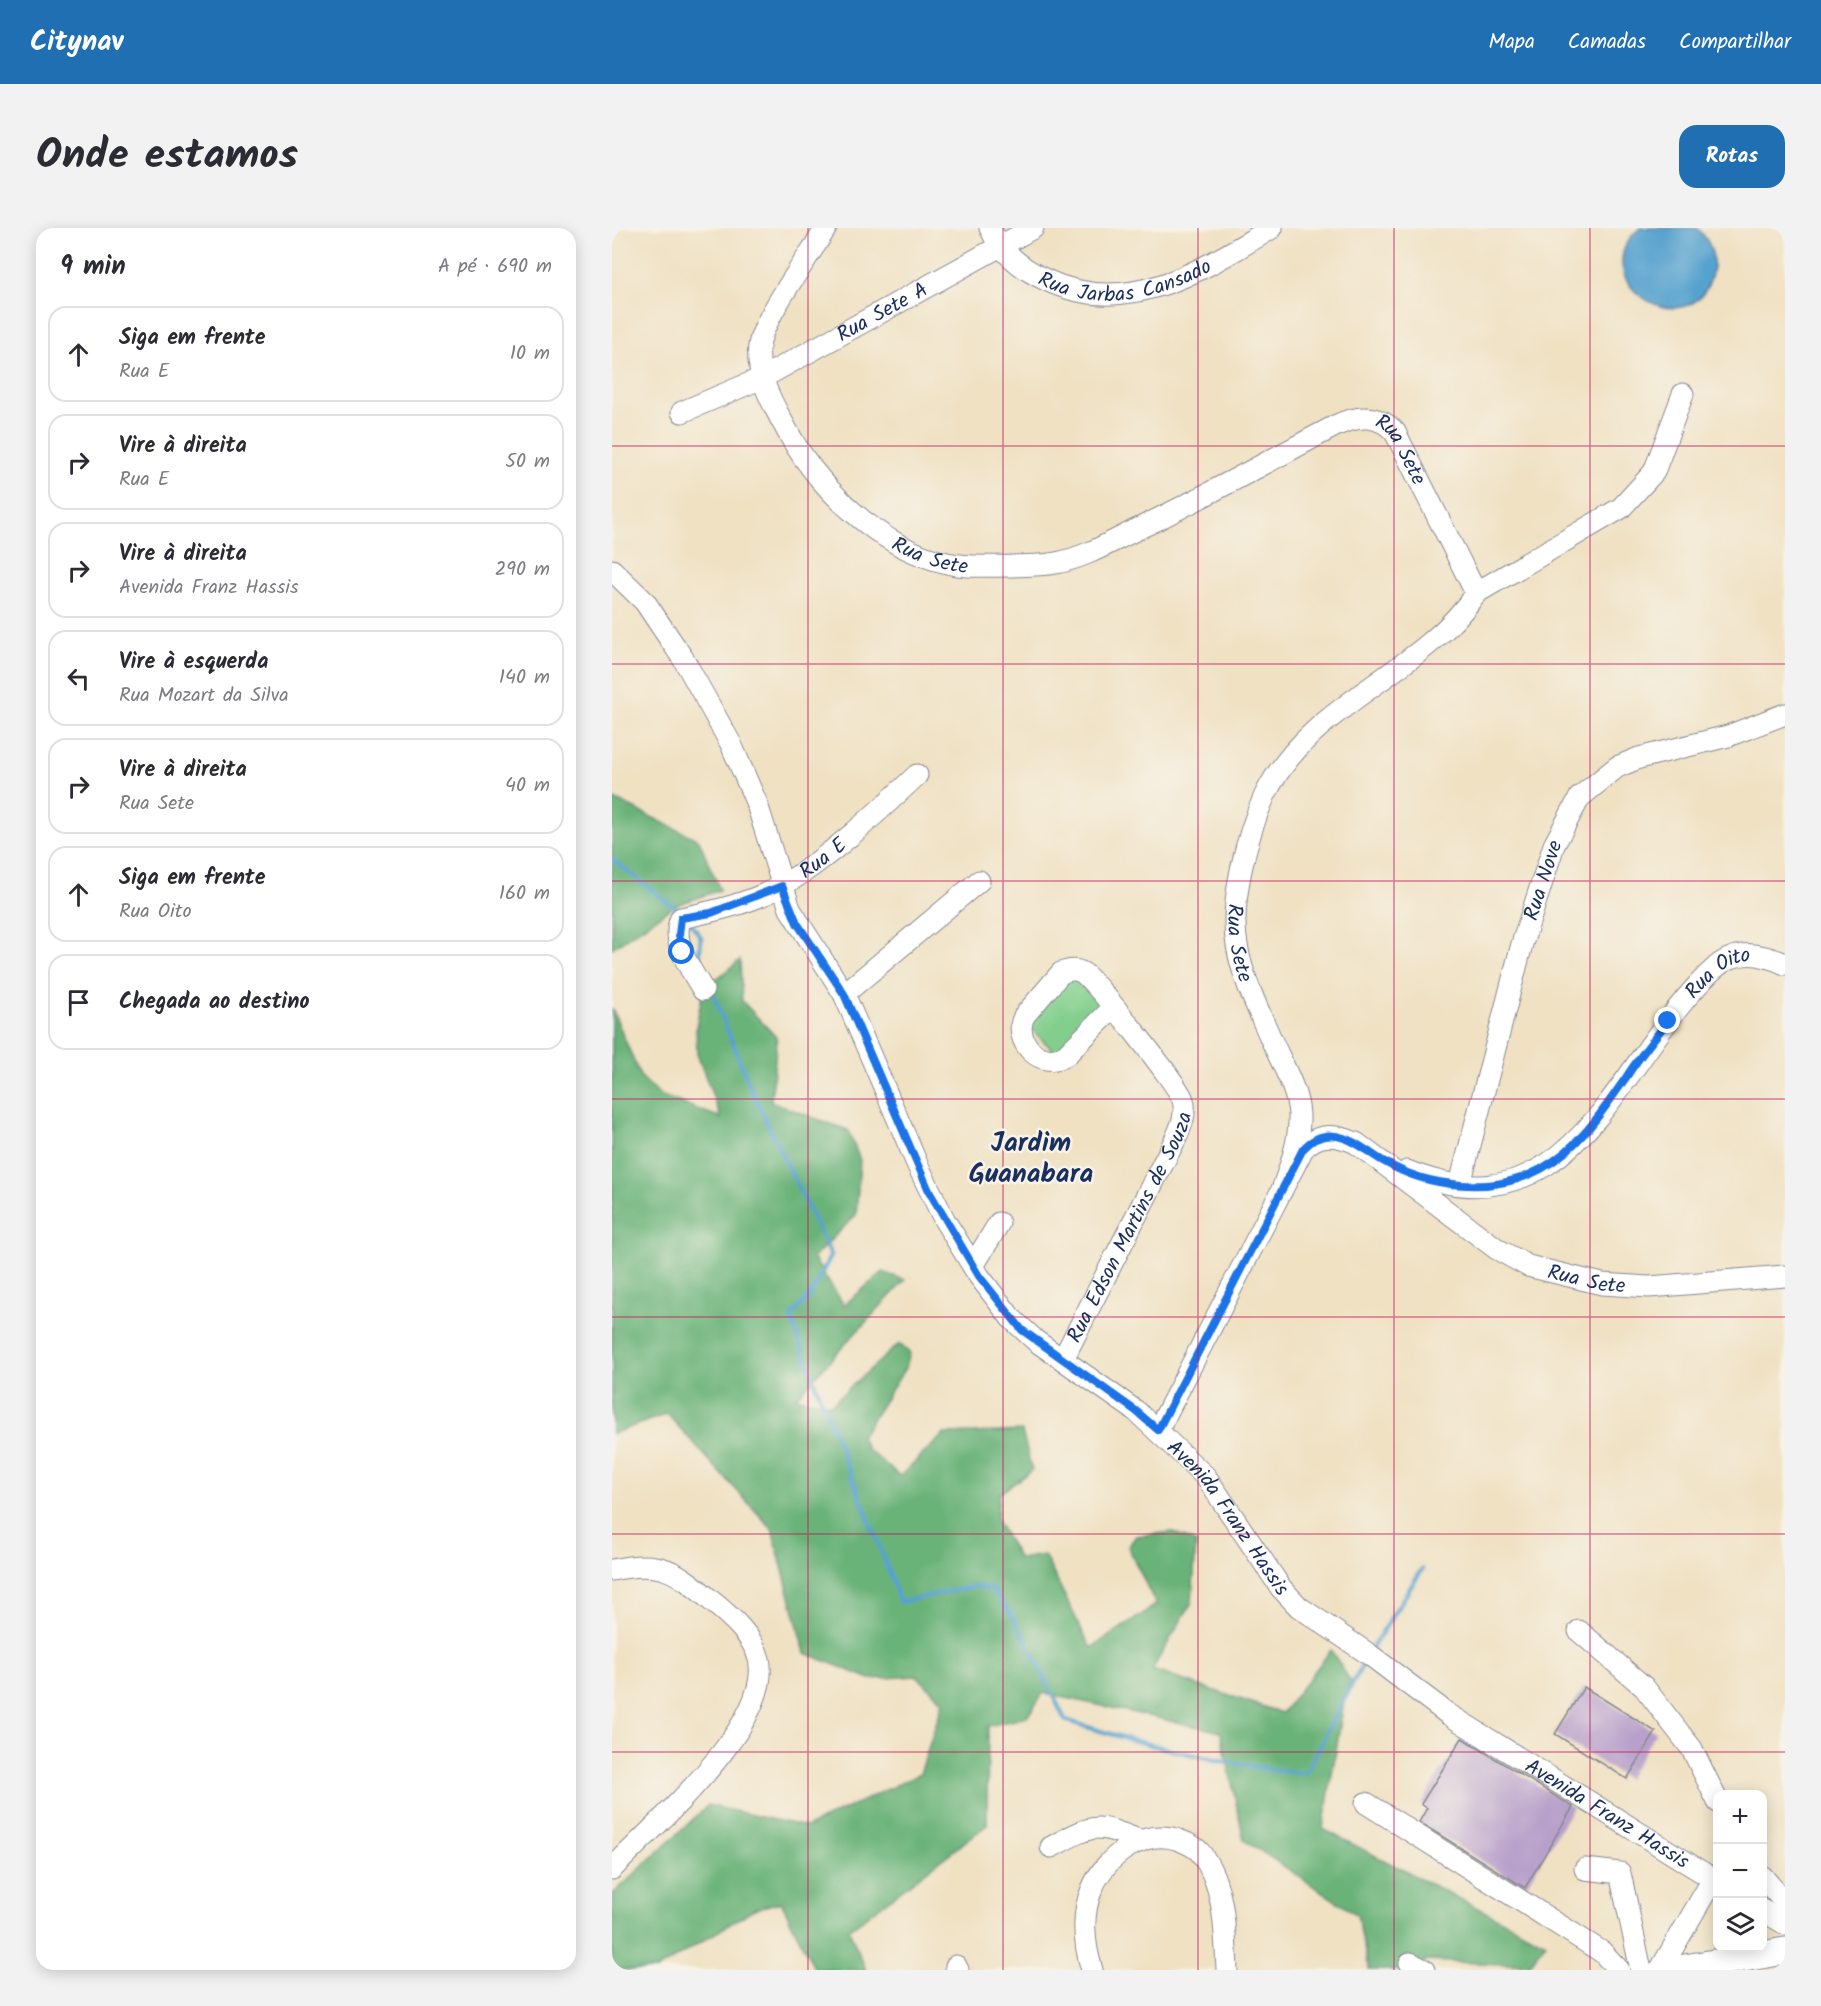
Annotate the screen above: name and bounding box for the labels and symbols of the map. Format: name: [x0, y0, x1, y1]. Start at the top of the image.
street label: Rua Jarbas Cansado: [1032, 251, 1218, 312]
street label: Rua Sete A: [831, 274, 934, 352]
street label: Rua Sete: [1369, 406, 1434, 492]
street label: Rua Sete: [885, 529, 970, 584]
street label: Rua E: [793, 829, 855, 888]
street label: Rua Nove: [1516, 836, 1573, 925]
street label: Rua Sete: [1217, 903, 1261, 988]
route start: [668, 938, 694, 964]
street label: Rua Oito: [1677, 939, 1751, 1007]
route end: [1654, 1007, 1680, 1033]
street label: Rua Edson Martins de Souza: [1059, 1109, 1202, 1349]
district label: Jardim Guanabara: [969, 1122, 1093, 1196]
street label: Rua Sete: [1544, 1256, 1627, 1303]
street label: Avenida Franz Hassis: [1158, 1433, 1296, 1605]
street label: Avenida Franz Hassis: [1518, 1751, 1696, 1878]

